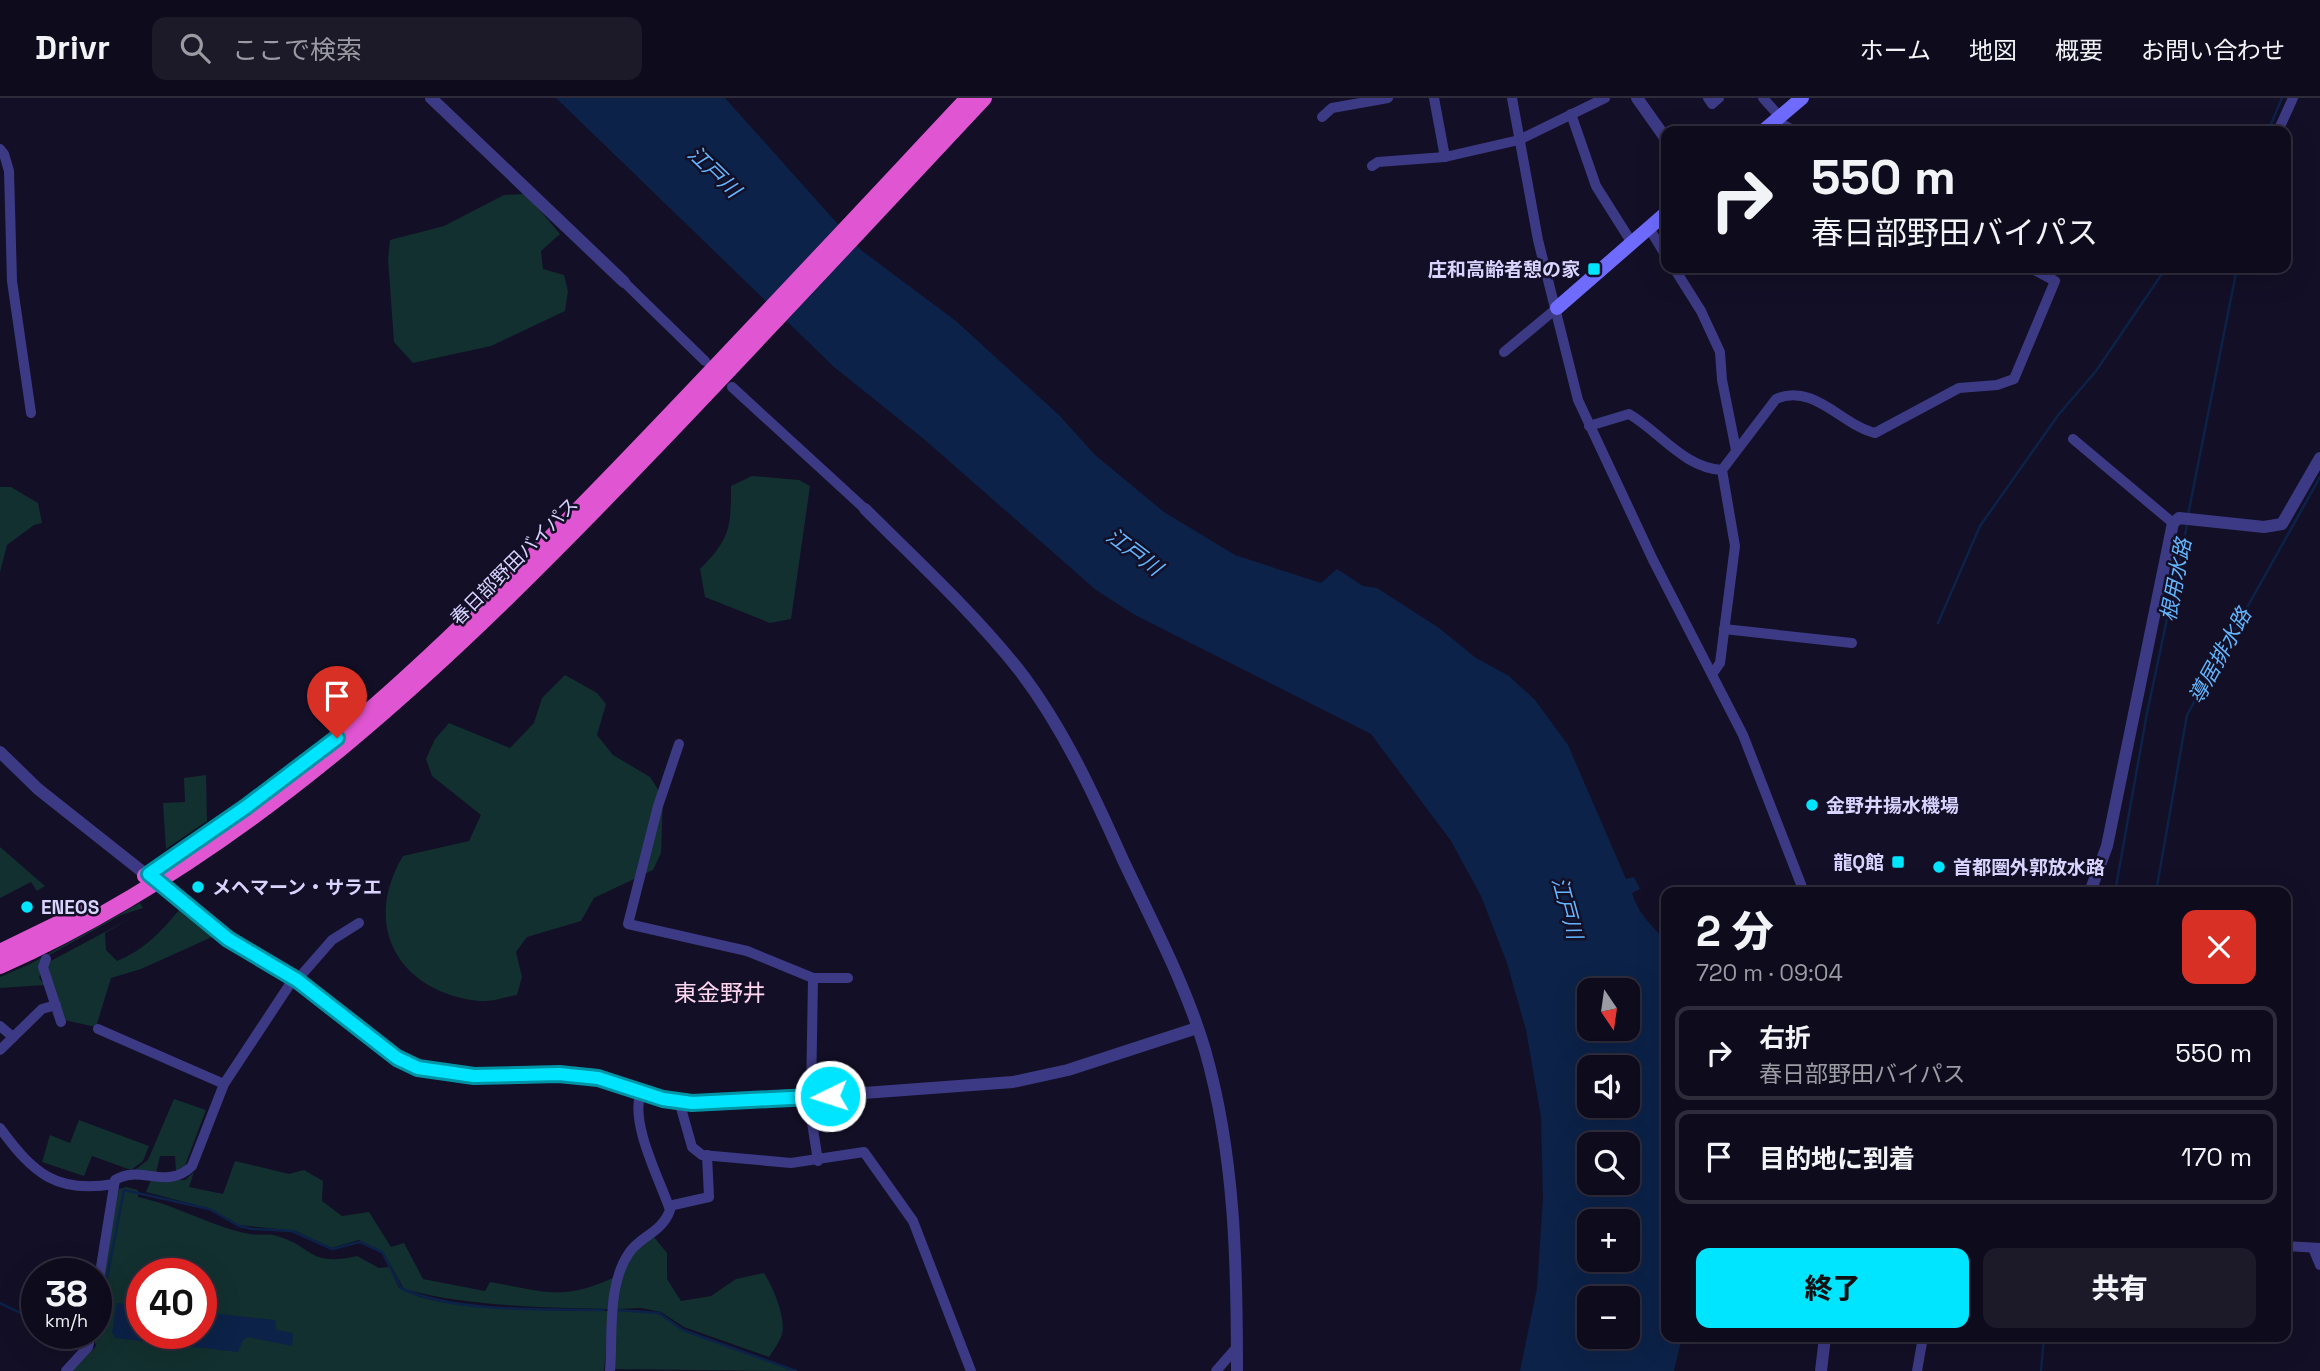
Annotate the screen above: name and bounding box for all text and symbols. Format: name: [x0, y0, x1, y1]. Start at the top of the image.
search box: [152, 17, 642, 80]
text: Drivr: [35, 27, 110, 69]
icon: search: [176, 29, 214, 67]
text: ここで検索: [232, 33, 362, 67]
text: ホーム: [1860, 35, 1931, 66]
text: 地図: [1969, 35, 2017, 66]
text: 概要: [2055, 35, 2103, 66]
text: お問い合わせ: [2141, 35, 2285, 66]
water label: 江戸川: [682, 140, 748, 205]
text: 550 m: [1811, 146, 1956, 208]
icon: right: [1696, 154, 1787, 245]
text: 春日部野田バイパス: [1811, 213, 2098, 253]
place label: 庄和高齢者憩の家: [1428, 257, 1580, 282]
marker: 庄和高齢者憩の家: [1586, 261, 1602, 277]
street label: 春日部野田バイパス: [445, 492, 584, 631]
water label: 江戸川: [1101, 522, 1169, 583]
water label: 根用水路: [2154, 534, 2197, 624]
water label: 導居排水路: [2182, 602, 2258, 708]
pin: [307, 666, 367, 738]
icon: arrive: [318, 677, 356, 715]
place label: 金野井揚水機場: [1826, 793, 1959, 818]
marker: 金野井揚水機場: [1804, 797, 1820, 813]
place label: 龍Q館: [1833, 850, 1884, 875]
marker: 龍Q館: [1890, 854, 1906, 870]
place label: 首都圏外郭放水路: [1953, 855, 2105, 880]
marker: 首都圏外郭放水路: [1931, 859, 1947, 875]
water label: 江戸川: [1546, 874, 1589, 944]
place label: メヘマーン・サラエ: [212, 875, 382, 900]
marker: メヘマーン・サラエ: [190, 879, 206, 895]
place label: ENEOS: [41, 895, 99, 920]
marker: ENEOS: [19, 899, 35, 915]
text: 2 分: [1696, 905, 1774, 958]
button: close: [2182, 910, 2256, 984]
text: 720 m · 09:04: [1696, 958, 1843, 988]
district label: 東金野井: [674, 978, 766, 1008]
north arrow: [1577, 978, 1640, 1041]
map controls: [1577, 978, 1640, 1349]
text: 右折: [1759, 1021, 1811, 1055]
icon: right: [1700, 1034, 1738, 1072]
text: 550 m: [2175, 1036, 2252, 1070]
button: sound: [1577, 1055, 1640, 1118]
position arrow: [793, 1059, 867, 1133]
text: 春日部野田バイパス: [1759, 1059, 1966, 1089]
button: search: [1577, 1132, 1640, 1195]
icon: arrive: [1700, 1138, 1738, 1176]
text: 170 m: [2181, 1140, 2252, 1174]
text: 目的地に到着: [1759, 1142, 1915, 1176]
button: +: [1577, 1209, 1640, 1272]
button: 終了: [1696, 1248, 1969, 1328]
button: 共有: [1983, 1248, 2256, 1328]
speed limit sign: 40: [126, 1258, 217, 1349]
text: 38: [45, 1272, 88, 1316]
button: −: [1577, 1286, 1640, 1349]
text: km/h: [45, 1309, 88, 1332]

